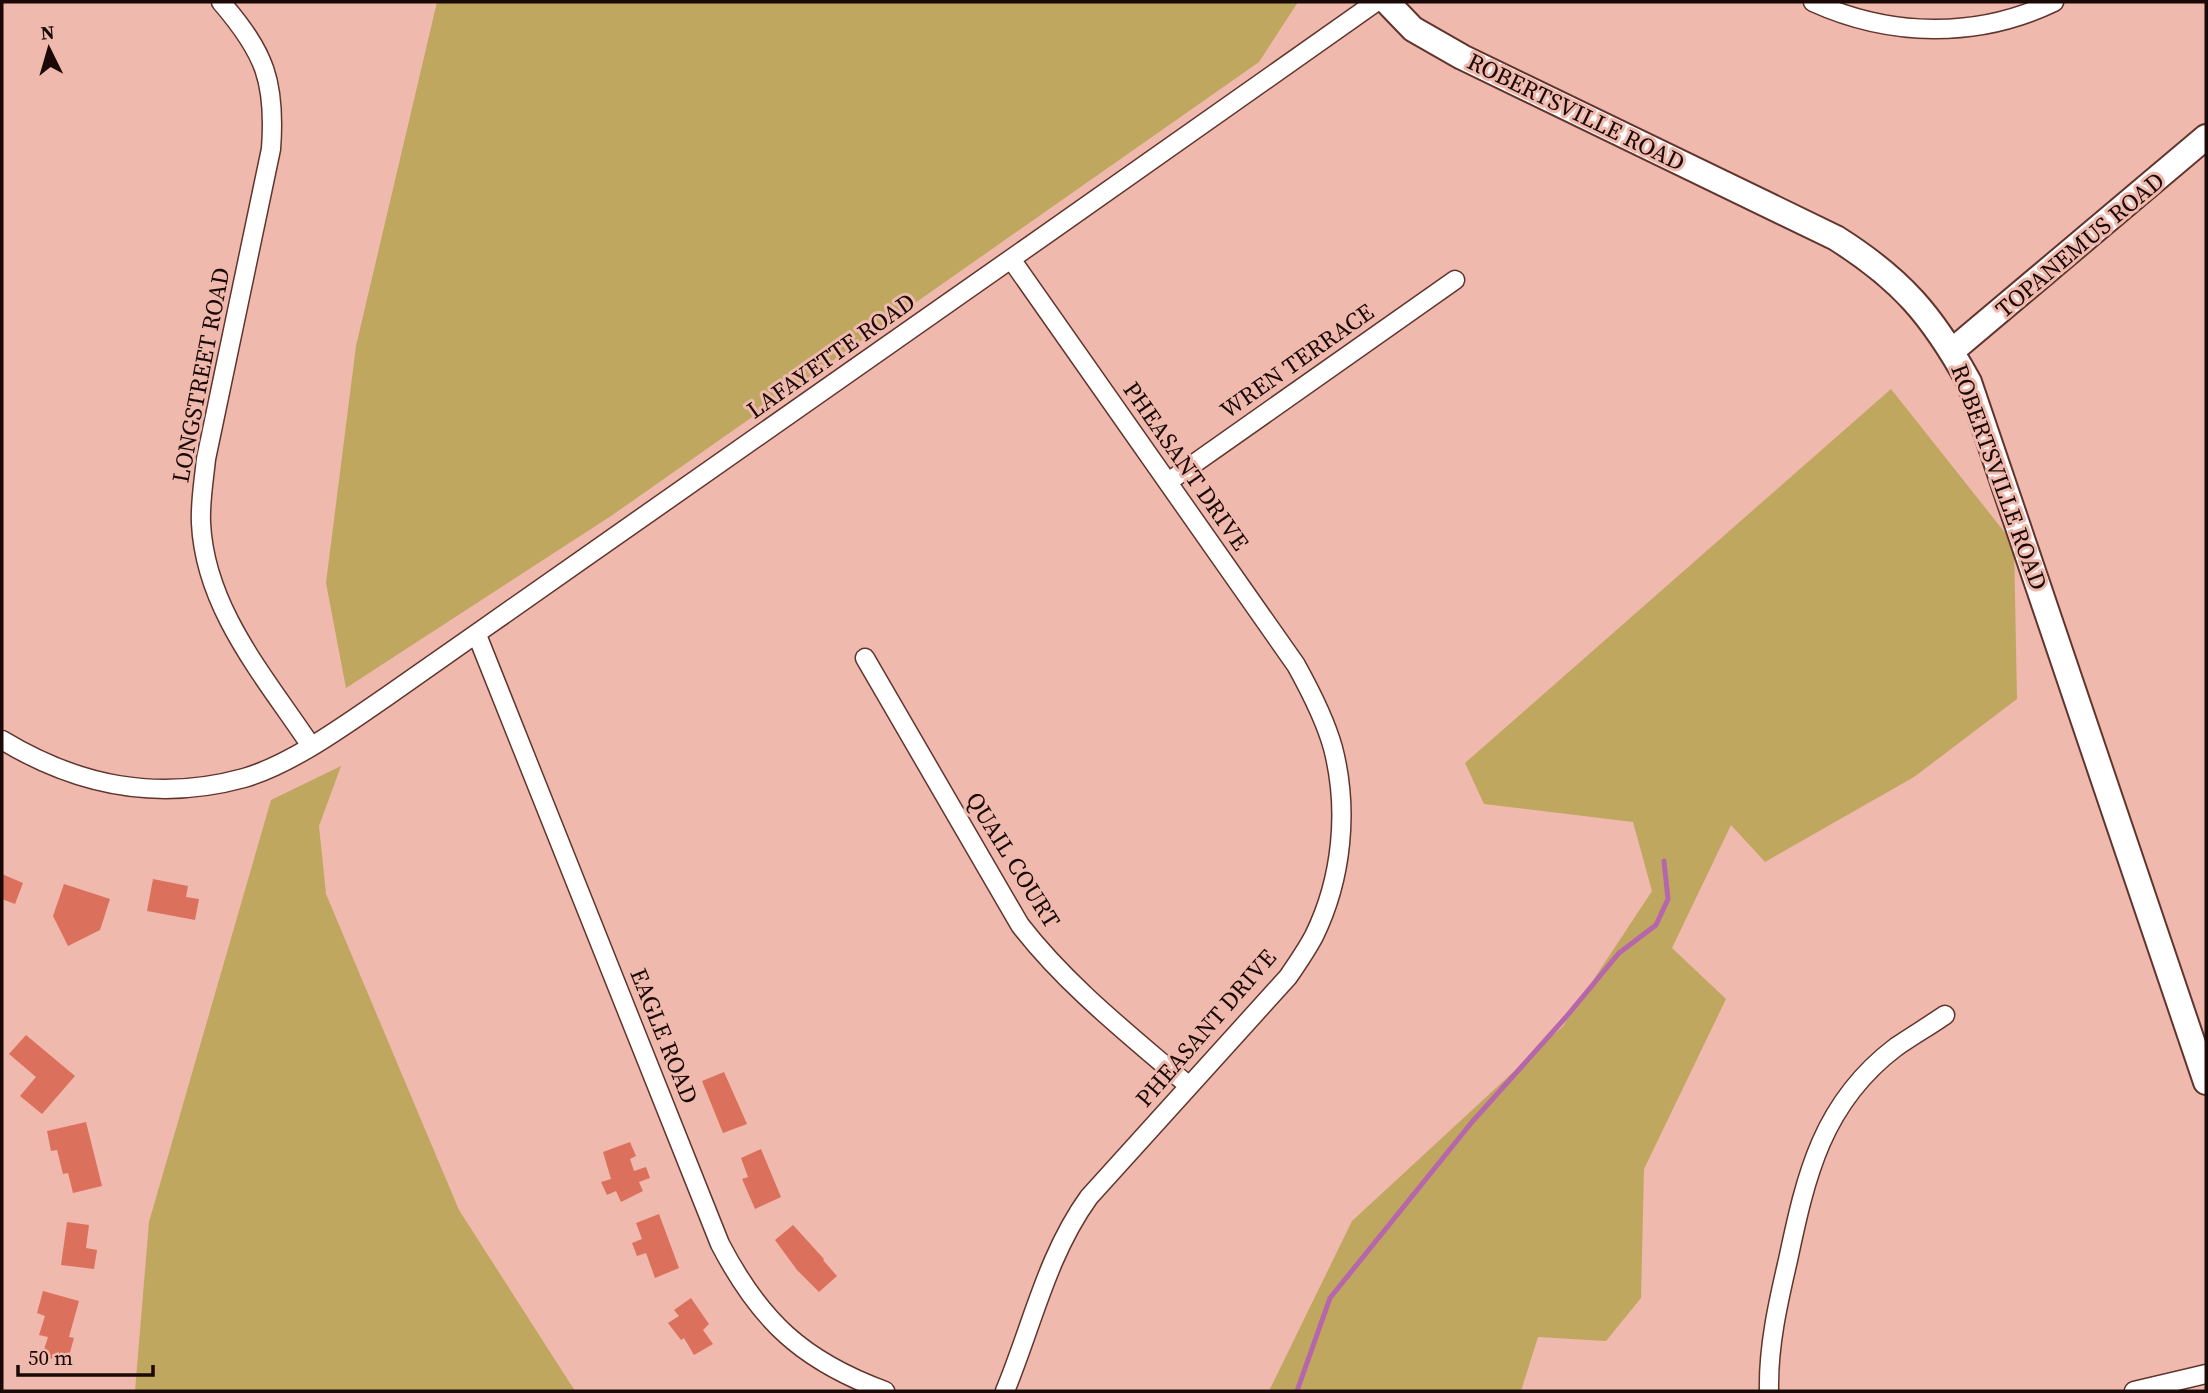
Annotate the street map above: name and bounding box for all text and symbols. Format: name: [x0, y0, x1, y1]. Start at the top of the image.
north arrow: [14, 14, 84, 84]
text: N: [39, 18, 56, 46]
street label: ROBERTSVILLE ROAD: [1462, 45, 1691, 179]
street label: TOPANEMUS ROAD: [1988, 164, 2171, 325]
street label: LONGSTREET ROAD: [163, 265, 238, 485]
street label: LAFAYETTE ROAD: [740, 285, 922, 426]
street label: WREN TERRACE: [1213, 295, 1380, 426]
street label: ROBERTSVILLE ROAD: [1943, 359, 2056, 594]
street label: PHEASANT DRIVE: [1116, 375, 1257, 557]
street label: QUAIL COURT: [958, 785, 1069, 934]
street label: PHEASANT DRIVE: [1128, 942, 1284, 1114]
street label: EAGLE ROAD: [622, 963, 707, 1108]
scale bar: [18, 1334, 152, 1378]
text: 50 m: [28, 1343, 73, 1372]

